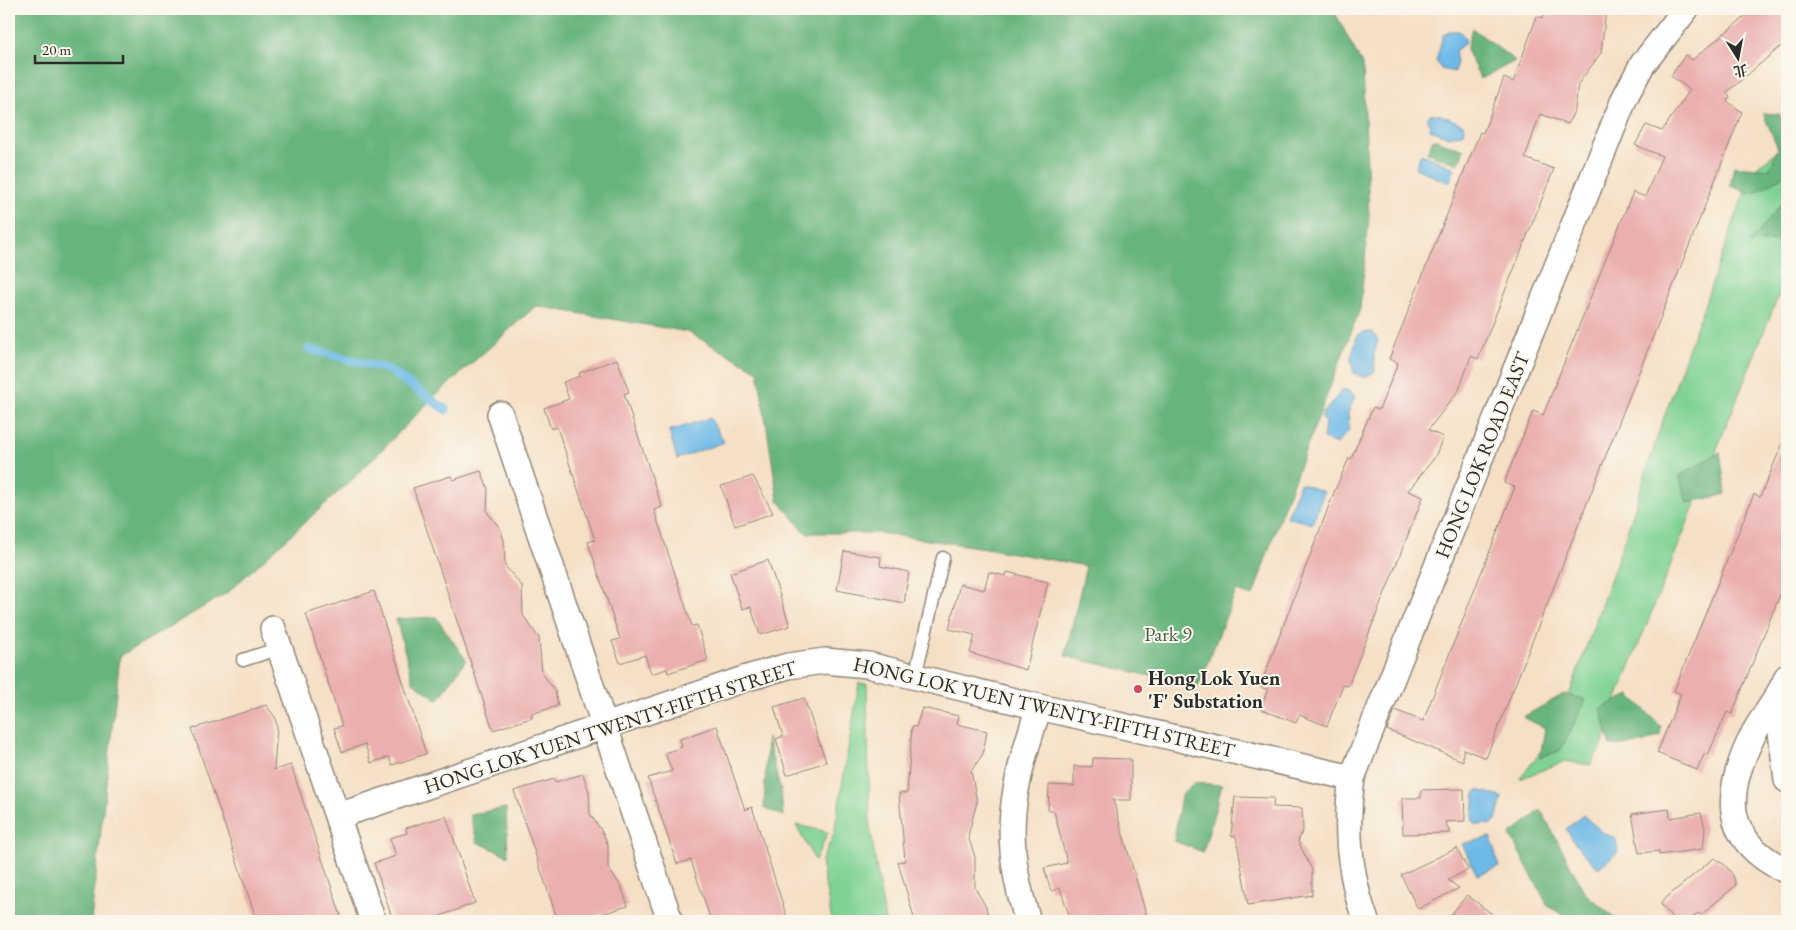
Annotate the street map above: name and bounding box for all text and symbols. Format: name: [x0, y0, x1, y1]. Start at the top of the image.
scale bar: [35, 32, 122, 64]
north arrow: [1714, 32, 1764, 82]
text: 20 m: [42, 40, 71, 59]
text: 北: [1732, 61, 1749, 81]
street label: HONG LOK ROAD EAST: [1429, 348, 1536, 562]
park label: Park 9: [1144, 621, 1192, 647]
street label: HONG LOK YUEN TWENTY-FIFTH STREET: [851, 650, 1238, 764]
street label: HONG LOK YUEN TWENTY-FIFTH STREET: [420, 654, 800, 800]
place label: Hong Lok Yuen 'F' Substation: [1148, 665, 1280, 714]
marker: Hong Lok Yuen 'F' Substation: [1132, 683, 1144, 695]

